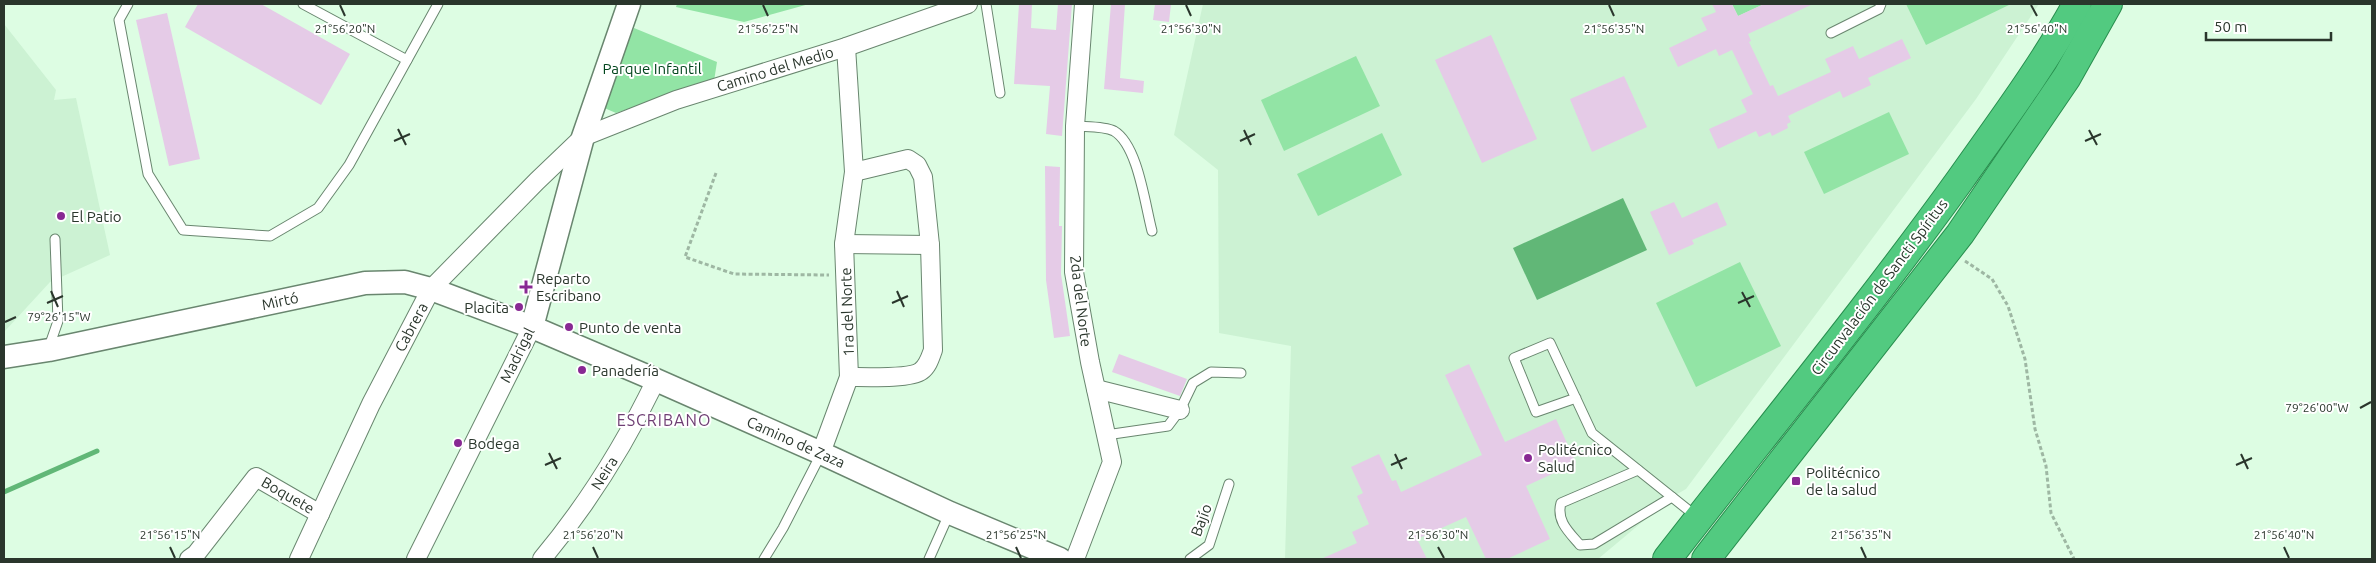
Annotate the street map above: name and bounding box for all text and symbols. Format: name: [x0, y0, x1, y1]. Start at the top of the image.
scale bar: [2206, 10, 2331, 42]
text: 50 m: [2214, 18, 2247, 35]
text: 21°56'20"N: [315, 22, 375, 35]
text: 21°56'25"N: [738, 22, 798, 35]
text: 21°56'30"N: [1161, 22, 1221, 35]
text: 21°56'35"N: [1584, 22, 1644, 35]
text: 21°56'40"N: [2007, 22, 2067, 35]
street label: Camino del Medio: [715, 43, 835, 95]
park label: Parque Infantil: [602, 60, 702, 77]
street label: Circunvalación de Sancti Spíritus: [1807, 196, 1951, 378]
place label: El Patio: [71, 208, 122, 225]
marker: El Patio: [55, 210, 67, 222]
street label: 2da del Norte: [1067, 254, 1095, 348]
street label: 1ra del Norte: [837, 267, 857, 357]
place label: Reparto Escribano: [536, 270, 601, 304]
marker: Reparto Escribano: [520, 281, 532, 293]
street label: Mirtó: [260, 289, 300, 313]
place label: Placita: [464, 299, 509, 316]
street label: Cabrera: [391, 300, 431, 354]
marker: Placita: [513, 301, 525, 313]
text: 79°26'15"W: [27, 310, 91, 323]
place label: Punto de venta: [579, 319, 681, 336]
marker: Punto de venta: [563, 321, 575, 333]
street label: Madrigal: [496, 325, 538, 385]
place label: Panadería: [592, 362, 659, 379]
marker: Panadería: [576, 364, 588, 376]
text: 79°26'00"W: [2285, 401, 2349, 414]
district label: ESCRIBANO: [617, 411, 711, 429]
street label: Camino de Zaza: [744, 413, 848, 471]
place label: Bodega: [468, 435, 520, 452]
marker: Bodega: [452, 437, 464, 449]
place label: Politécnico Salud: [1538, 441, 1612, 475]
marker: Politécnico Salud: [1522, 452, 1534, 464]
street label: Neira: [587, 453, 621, 493]
place label: Politécnico de la salud: [1806, 464, 1880, 498]
street label: Boquete: [259, 473, 317, 517]
marker: Politécnico de la salud: [1790, 475, 1802, 487]
street label: Bajío: [1187, 501, 1215, 539]
text: 21°56'15"N: [140, 528, 200, 541]
text: 21°56'20"N: [563, 528, 623, 541]
text: 21°56'25"N: [986, 528, 1046, 541]
text: 21°56'30"N: [1408, 528, 1468, 541]
text: 21°56'35"N: [1831, 528, 1891, 541]
text: 21°56'40"N: [2254, 528, 2314, 541]

